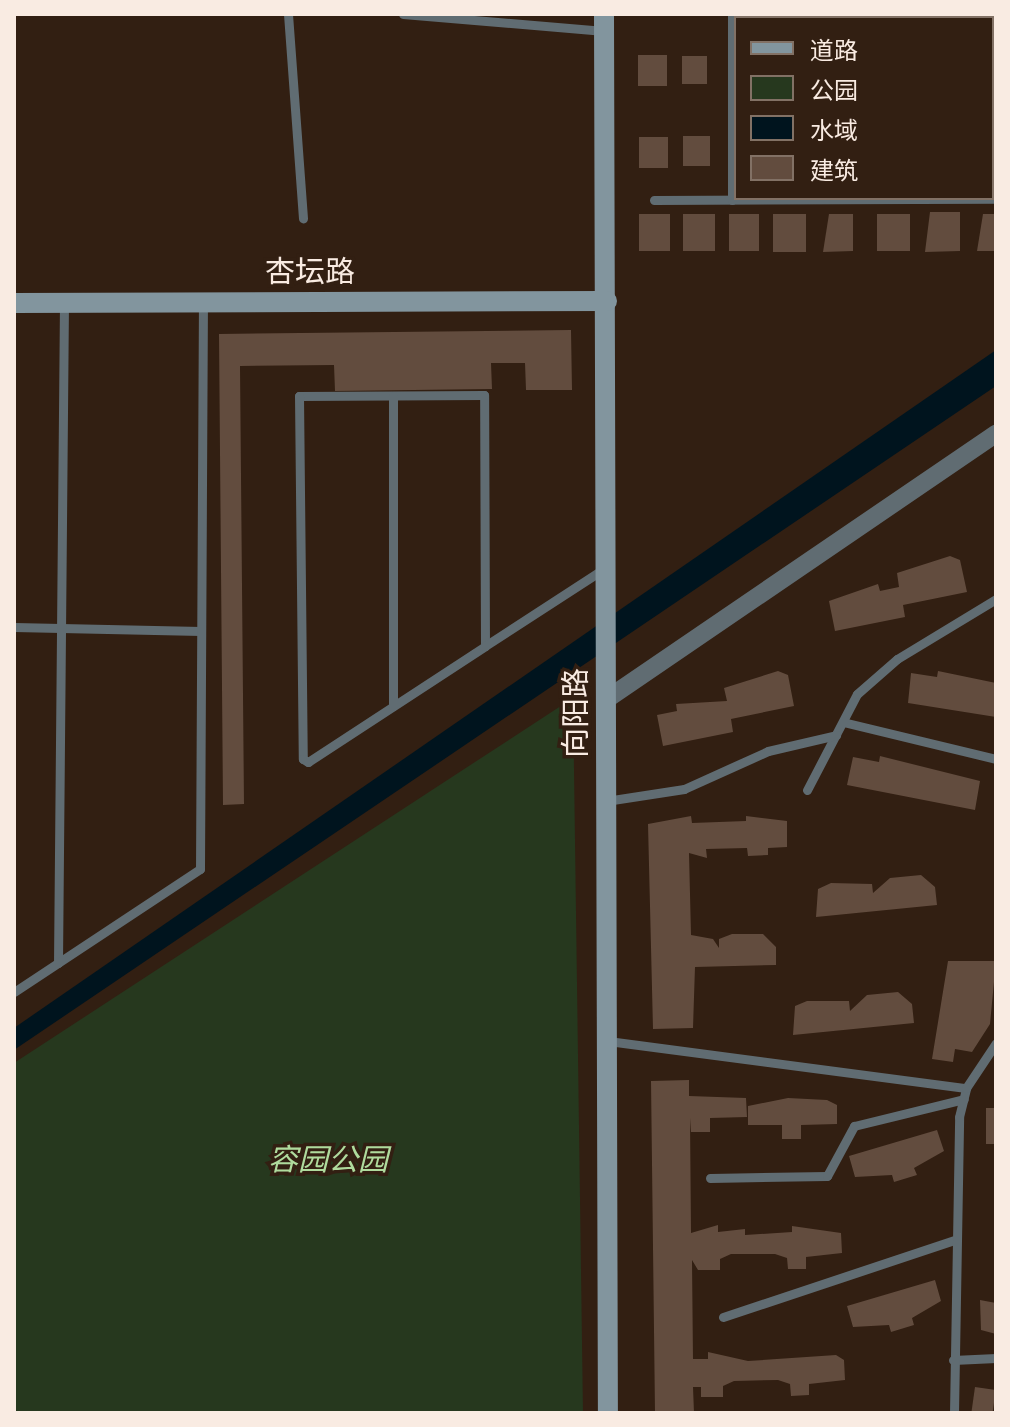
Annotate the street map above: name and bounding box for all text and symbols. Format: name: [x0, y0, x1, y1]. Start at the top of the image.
legend: [734, 16, 994, 200]
text: 道路: [810, 36, 858, 65]
text: 公园: [810, 76, 858, 105]
text: 水域: [810, 116, 858, 145]
text: 建筑: [810, 156, 858, 185]
street label: 杏坛路: [265, 254, 355, 290]
street label: 向阳路: [558, 668, 594, 758]
park label: 容园公园: [268, 1142, 388, 1178]

